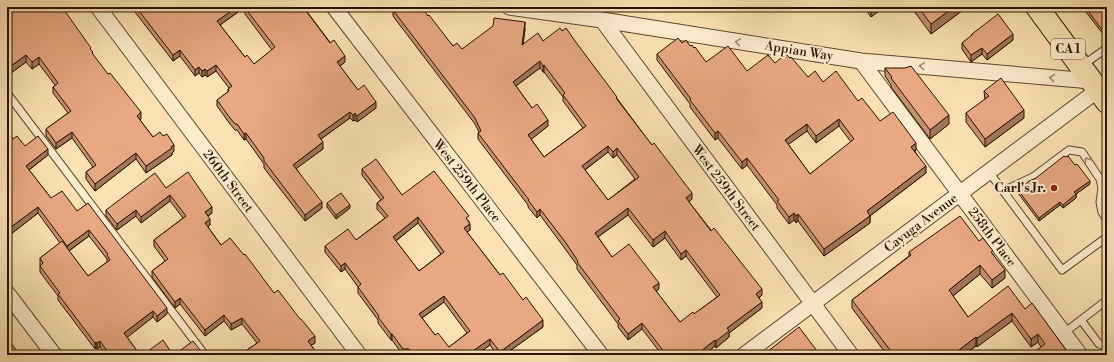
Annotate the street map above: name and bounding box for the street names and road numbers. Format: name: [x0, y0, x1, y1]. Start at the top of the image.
street label: Appian Way: [763, 38, 835, 64]
road number: CA 1: [1051, 39, 1085, 59]
street label: West 259th Place: [429, 136, 505, 226]
street label: West 259th Street: [688, 141, 764, 234]
street label: 260th Street: [199, 146, 257, 216]
street label: Cayuga Avenue: [881, 190, 961, 256]
street label: 258th Place: [964, 204, 1020, 270]

